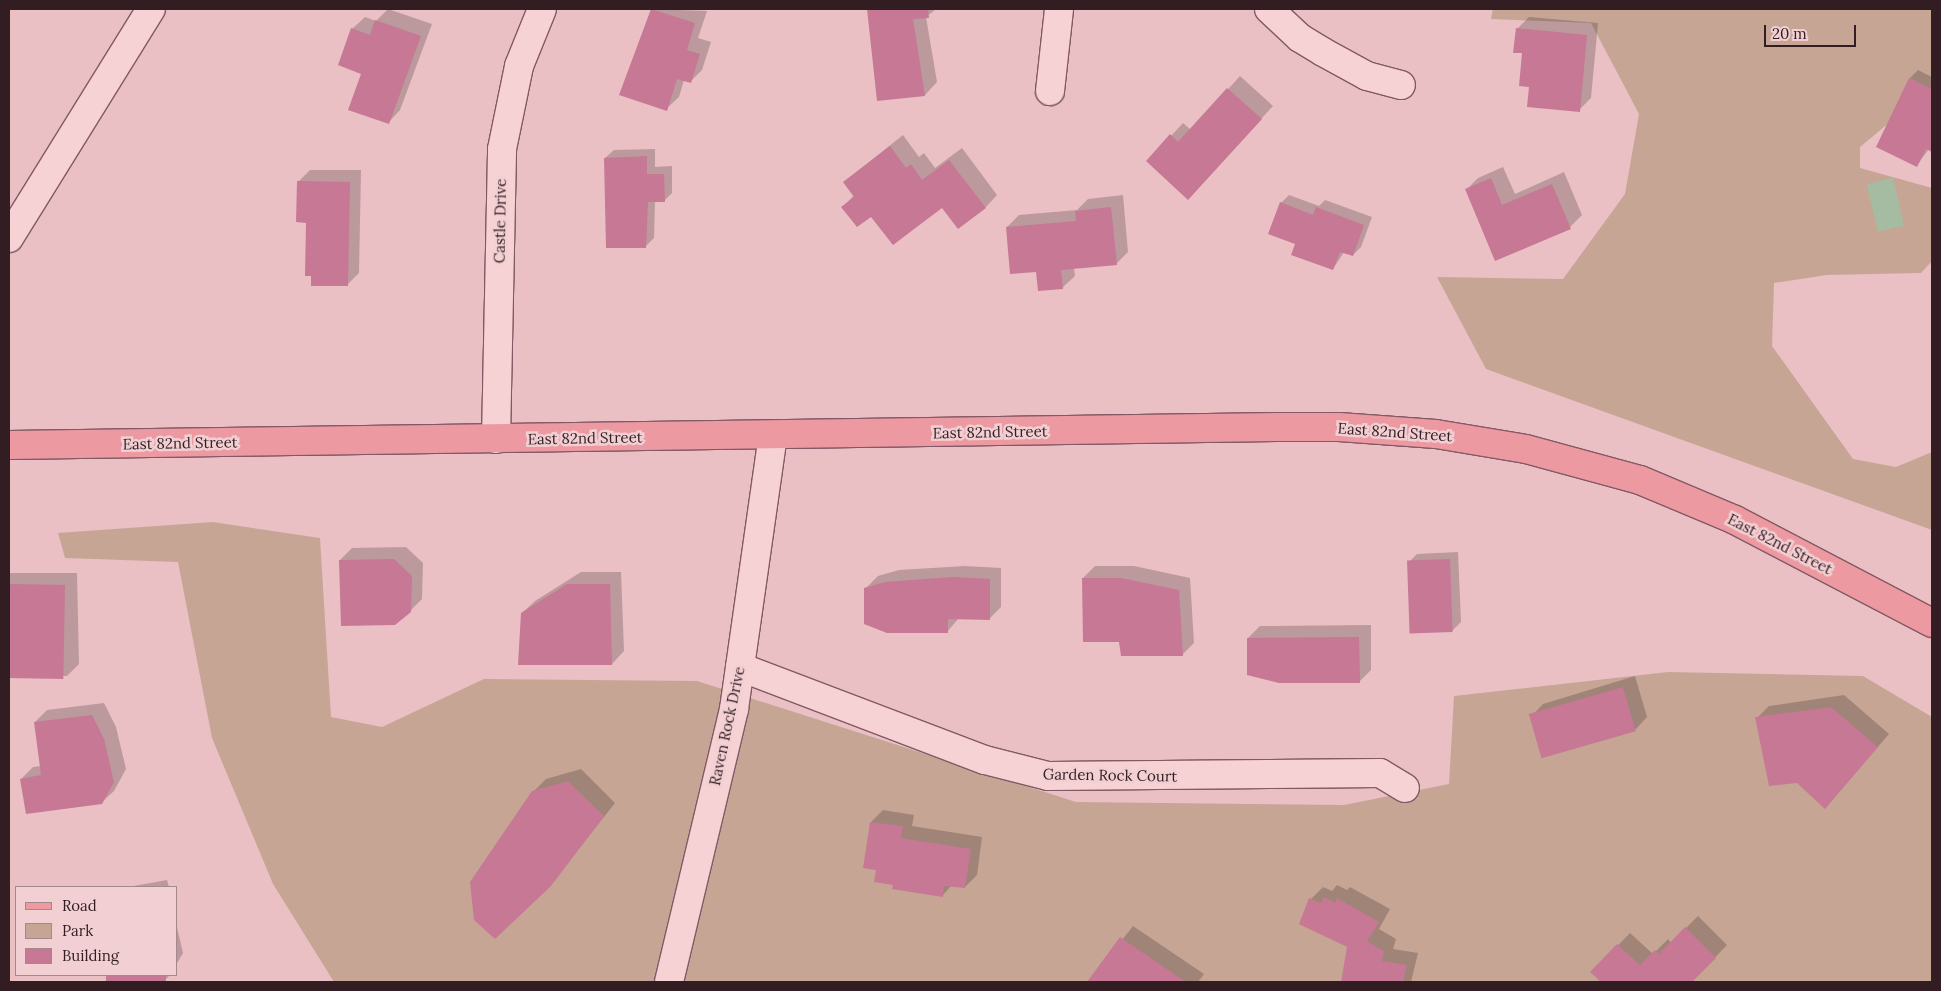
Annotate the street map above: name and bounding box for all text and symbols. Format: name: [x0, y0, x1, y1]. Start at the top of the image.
scale bar: [1766, 15, 1858, 47]
text: 20 m: [1772, 24, 1807, 43]
street label: Castle Drive: [490, 179, 510, 263]
street label: East 82nd Street: [1337, 419, 1453, 445]
street label: East 82nd Street: [932, 422, 1048, 442]
street label: East 82nd Street: [527, 428, 643, 448]
street label: East 82nd Street: [122, 433, 238, 453]
street label: East 82nd Street: [1725, 510, 1835, 578]
street label: Raven Rock Drive: [706, 665, 748, 787]
street label: Garden Rock Court: [1043, 765, 1177, 785]
legend: [15, 886, 178, 976]
text: Road: [62, 896, 97, 915]
text: Park: [62, 921, 93, 940]
text: Building: [62, 946, 119, 965]

